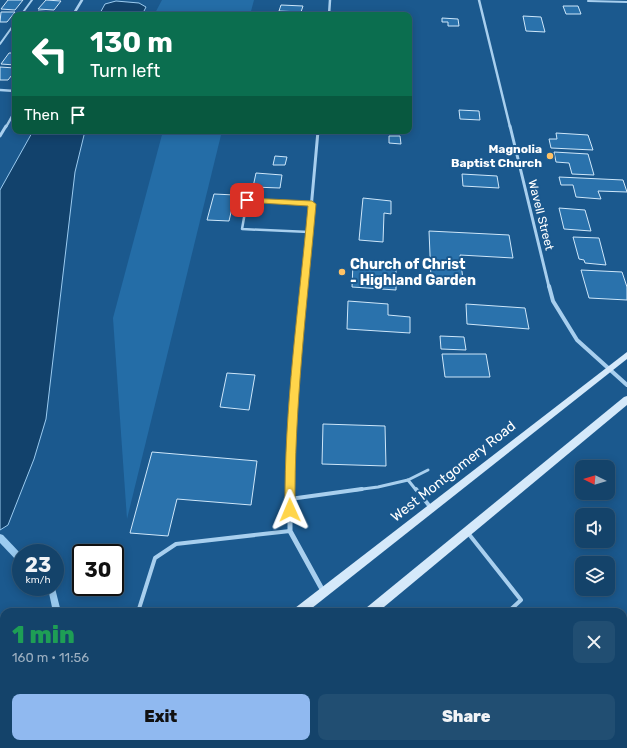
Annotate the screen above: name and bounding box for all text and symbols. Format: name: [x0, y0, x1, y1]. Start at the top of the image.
text: 130 m: [90, 26, 173, 59]
icon: left: [24, 28, 76, 80]
text: Turn left: [90, 60, 160, 82]
icon: arrive: [67, 104, 89, 126]
text: Then: [24, 106, 59, 124]
place label: Magnolia Baptist Church: [451, 142, 542, 170]
marker: Magnolia Baptist Church: [545, 151, 555, 161]
street label: Wavell Street: [525, 178, 557, 252]
pin: [230, 183, 264, 217]
icon: arrive: [236, 189, 258, 211]
place label: Church of Christ - Highland Garden: [350, 256, 476, 289]
marker: Church of Christ - Highland Garden: [337, 267, 347, 277]
street label: West Montgomery Road: [387, 417, 519, 525]
north arrow: [575, 460, 615, 500]
map controls: [575, 460, 615, 596]
position arrow: [269, 489, 311, 531]
button: sound: [575, 508, 615, 548]
speed limit sign: 30: [72, 544, 124, 596]
text: 23: [25, 553, 51, 577]
button: layers: [575, 556, 615, 596]
text: km/h: [26, 574, 50, 586]
text: 1 min: [12, 621, 75, 649]
button: close: [573, 621, 615, 663]
text: 160 m · 11:56: [12, 650, 89, 665]
button: Exit: [12, 694, 310, 740]
button: Share: [318, 694, 615, 740]

